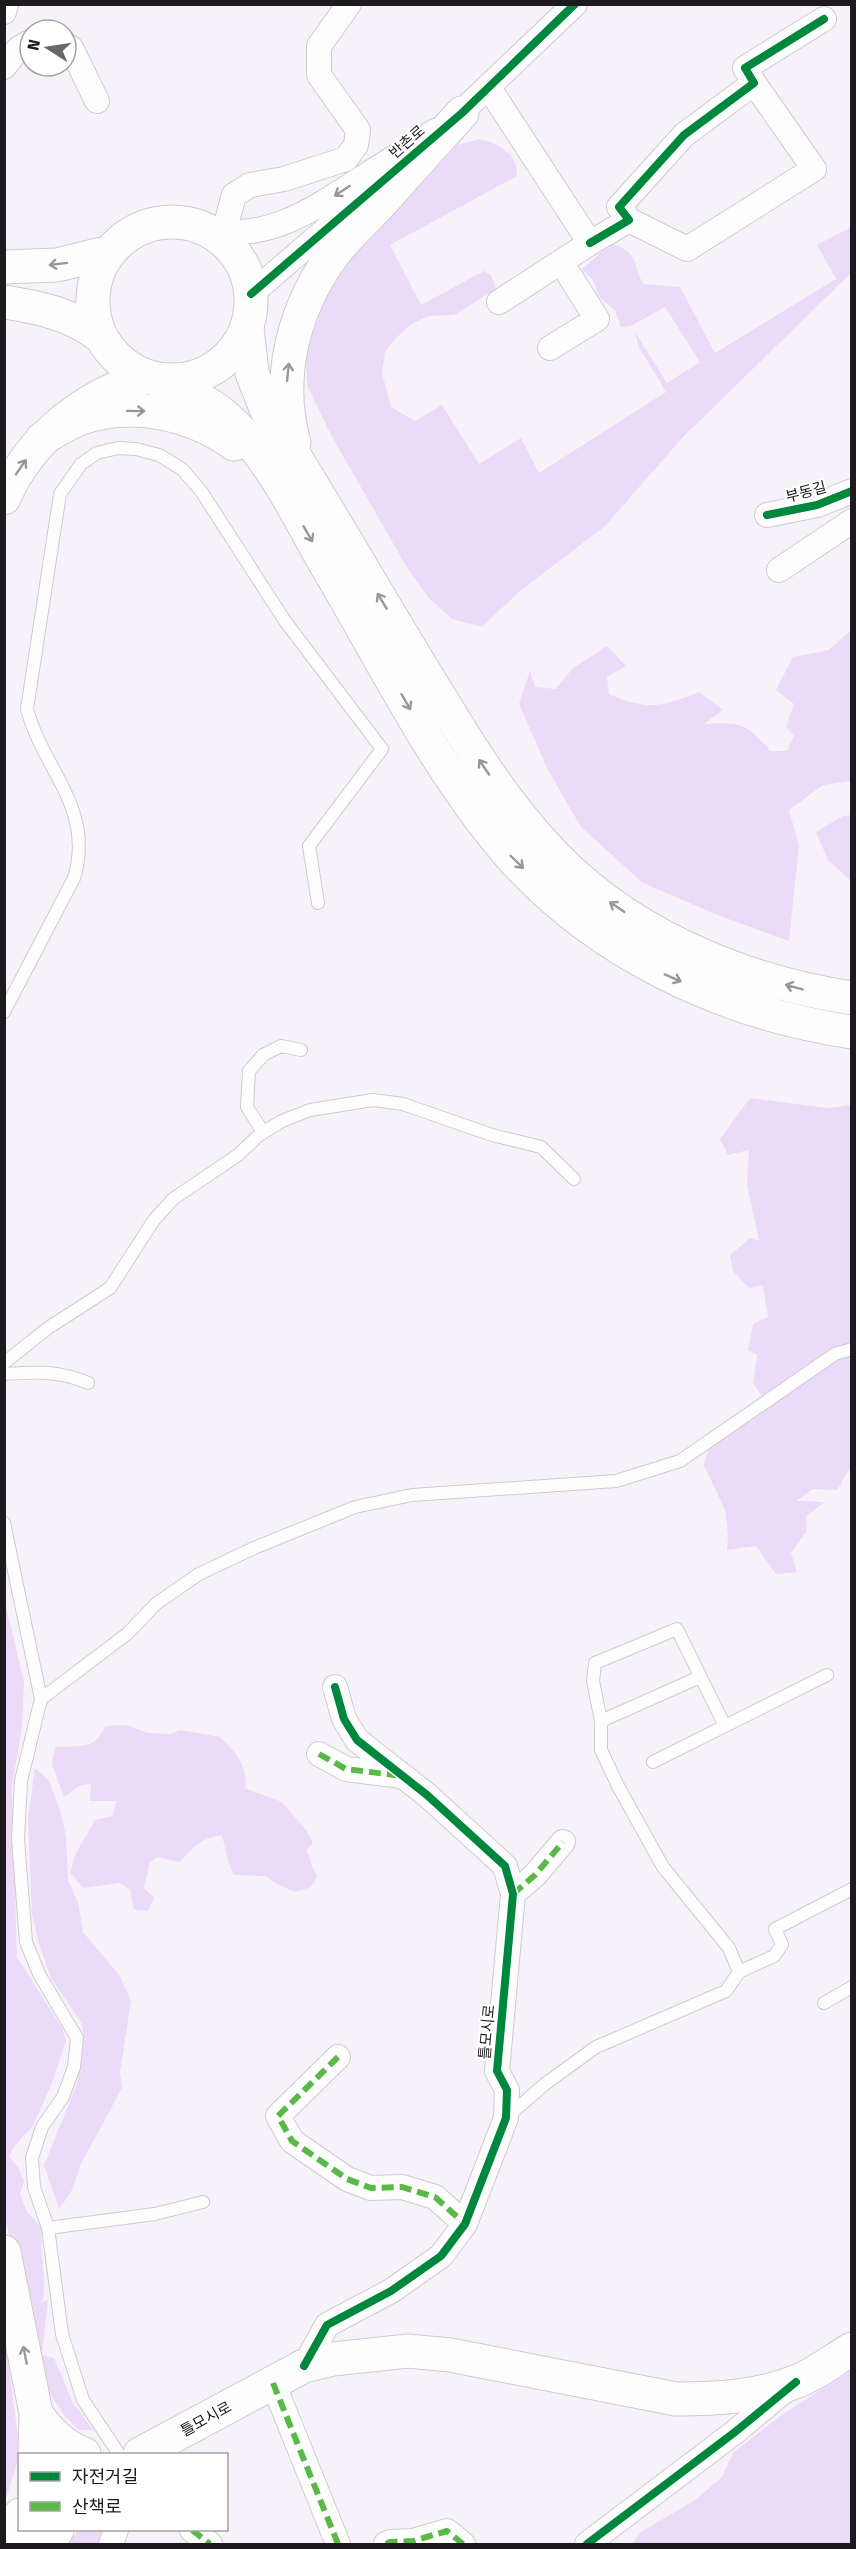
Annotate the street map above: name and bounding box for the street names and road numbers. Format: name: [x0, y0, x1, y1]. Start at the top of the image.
street label: 반촌로: [385, 122, 429, 162]
street label: 부동길: [784, 478, 828, 506]
street label: 틀모시로: [476, 2004, 498, 2060]
street label: 틀모시로: [177, 2398, 235, 2440]

